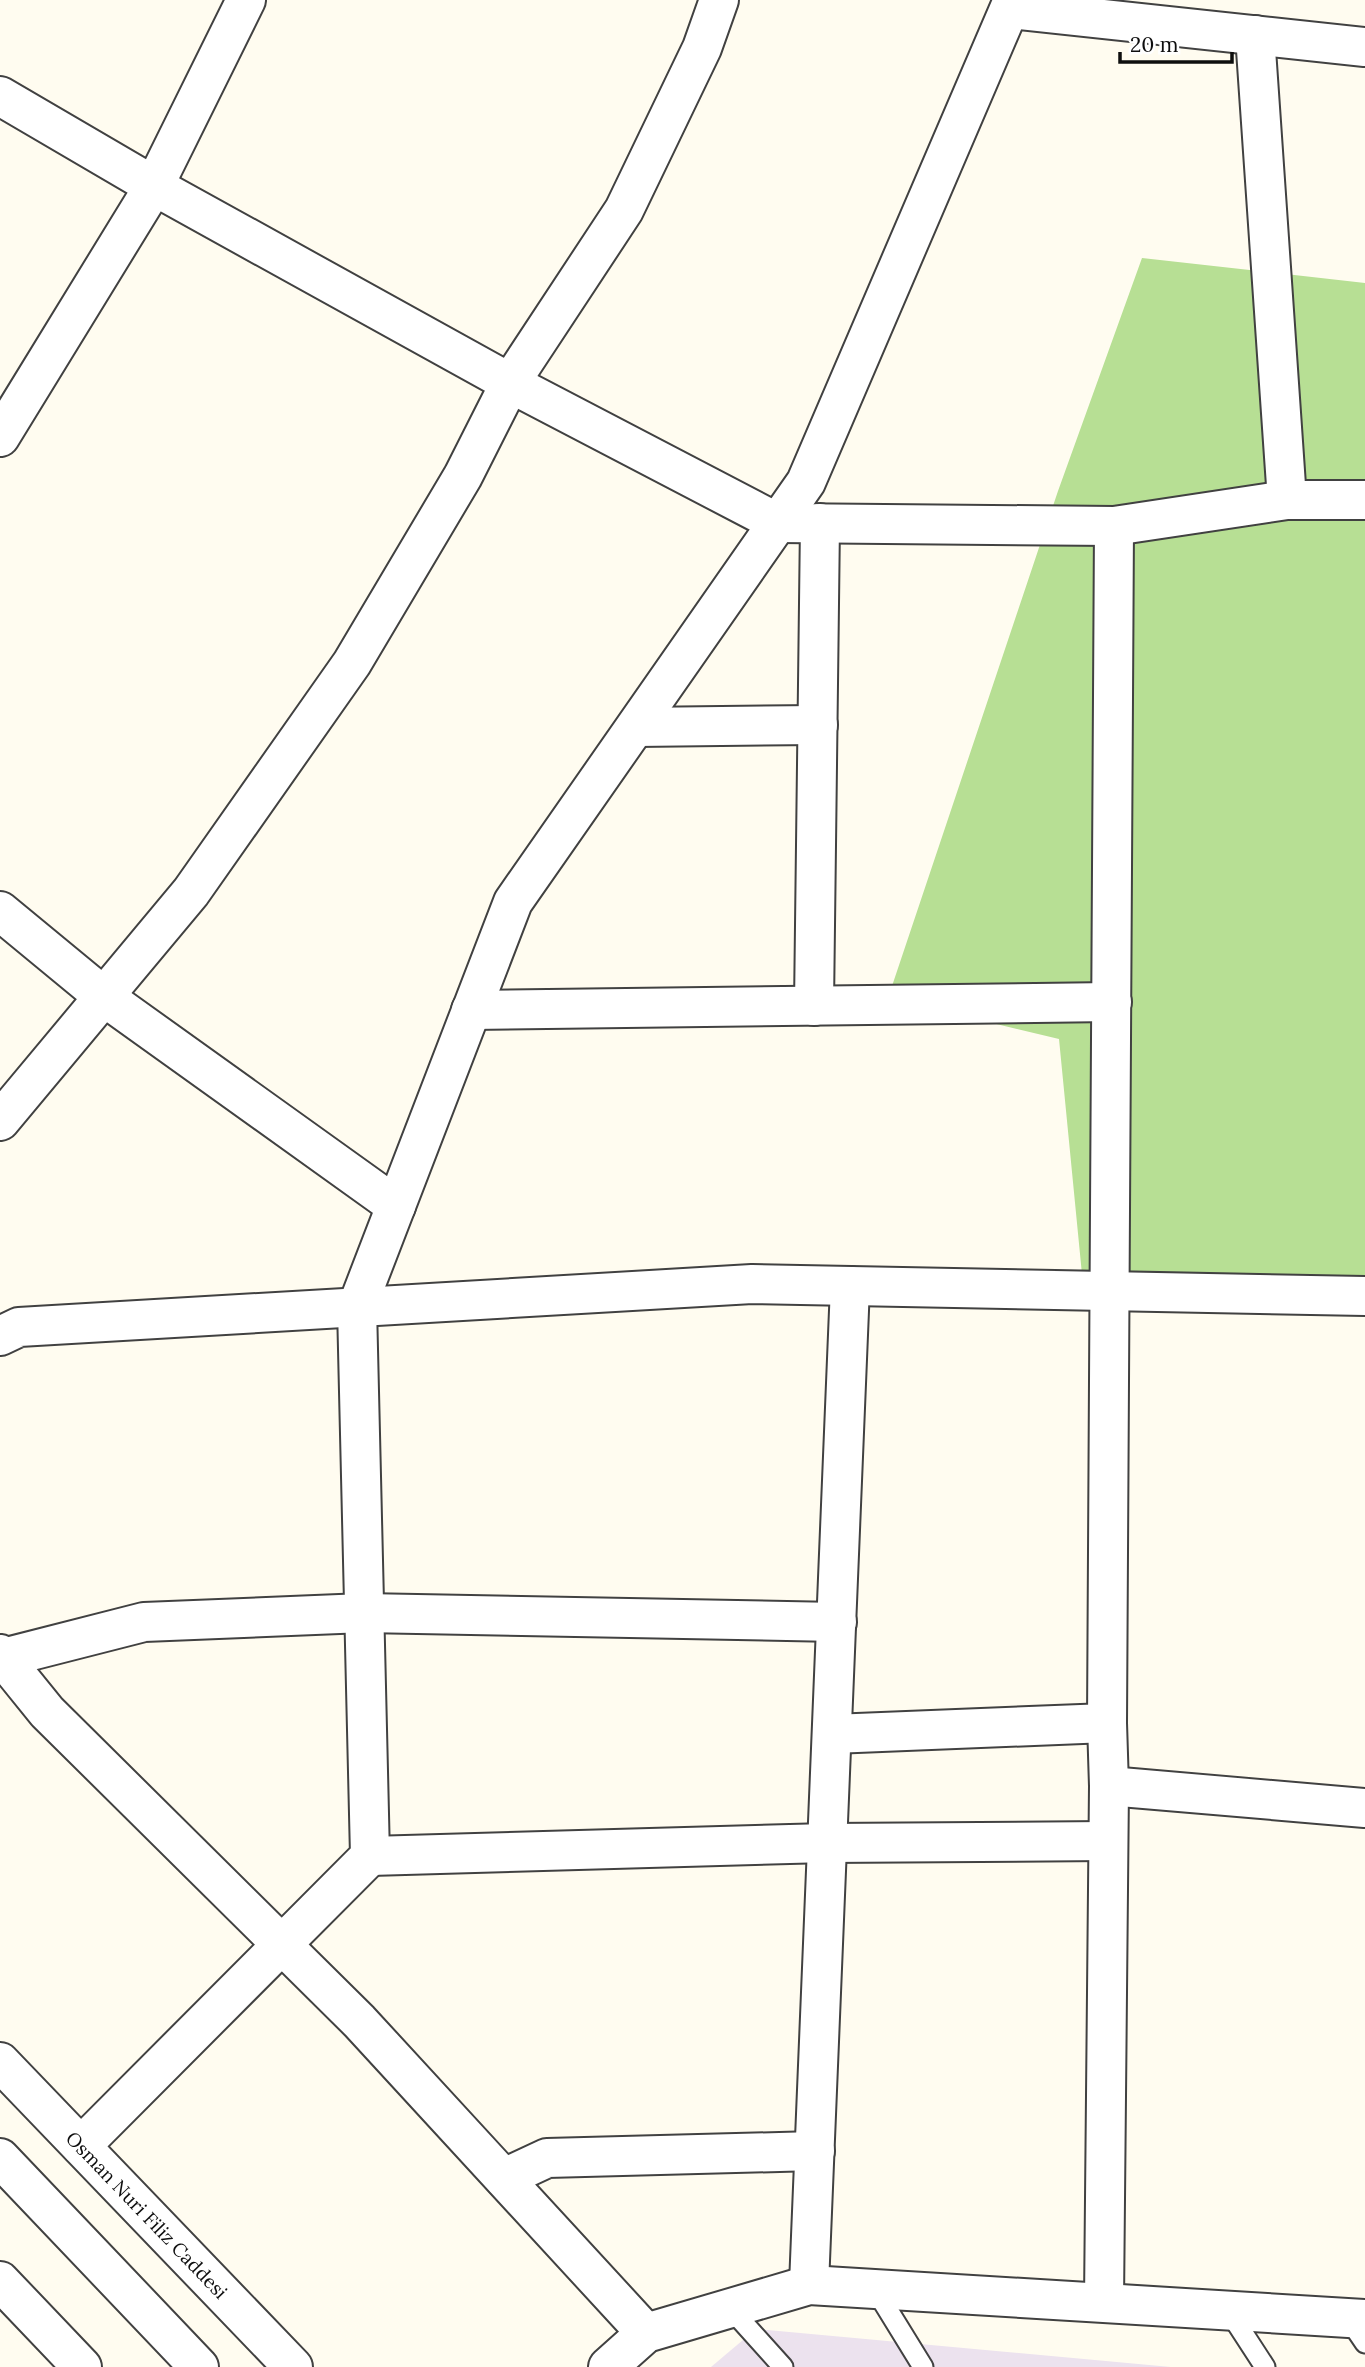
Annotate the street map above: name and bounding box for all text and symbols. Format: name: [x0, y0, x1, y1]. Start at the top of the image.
scale bar: [1120, 21, 1232, 65]
text: 20 m: [1130, 31, 1179, 58]
street label: Osman Nuri Filiz Caddesi: [61, 2126, 233, 2304]

